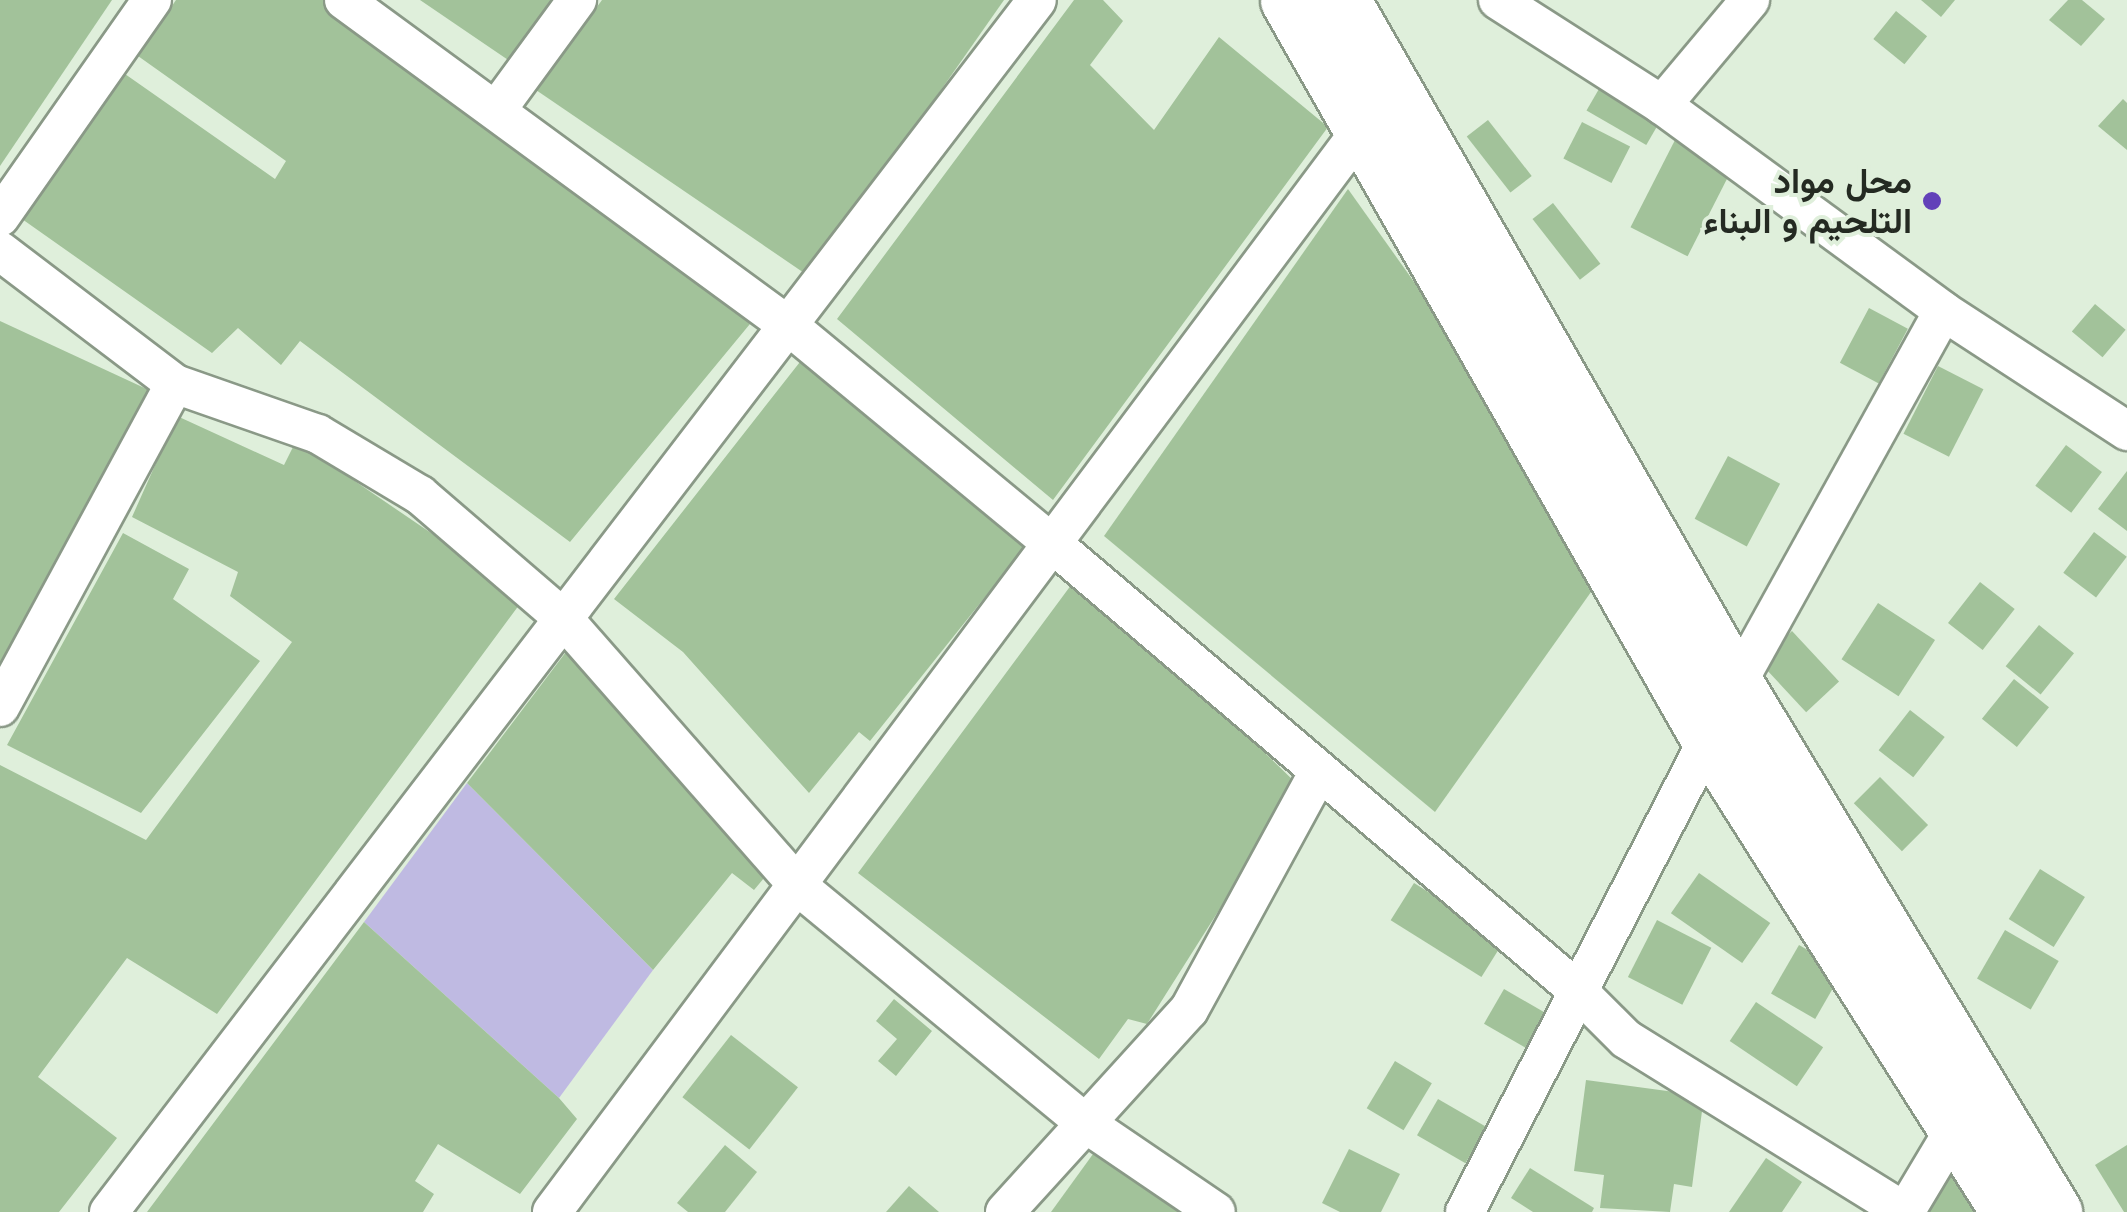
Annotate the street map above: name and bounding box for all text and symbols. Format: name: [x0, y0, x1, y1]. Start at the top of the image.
place label: محل مواد التلحيم و البناء: [1703, 160, 1912, 242]
marker: محل مواد التلحيم و البناء: [1921, 190, 1943, 212]

